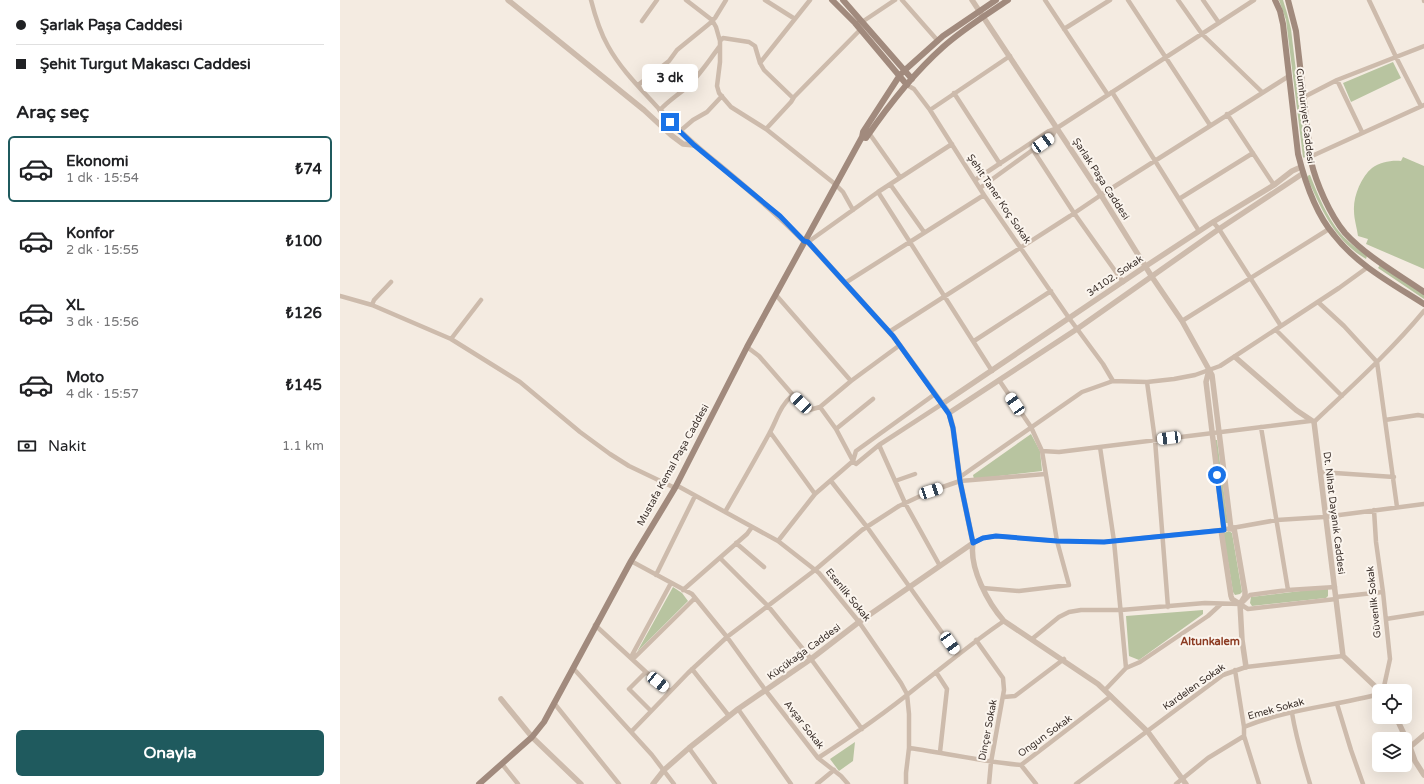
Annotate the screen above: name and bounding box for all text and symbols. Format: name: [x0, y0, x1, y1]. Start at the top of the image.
text: Şarlak Paşa Caddesi: [40, 16, 183, 34]
text: Şehit Turgut Makascı Caddesi: [40, 55, 251, 73]
callout: 3 dk: [642, 64, 698, 92]
street label: Cumhuriyet Caddesi: [1293, 68, 1317, 164]
text: 3 dk: [657, 70, 683, 86]
text: Araç seç: [16, 101, 89, 123]
route end: [661, 113, 679, 131]
car: [1030, 131, 1056, 155]
street label: Şarlak Paşa Caddesi: [1070, 136, 1132, 222]
icon: car: [18, 151, 54, 187]
text: Ekonomi: [66, 152, 129, 170]
street label: Şehit Taner Koç Sokak: [965, 152, 1034, 246]
text: ₺74: [295, 160, 322, 178]
text: 1 dk · 15:54: [66, 170, 139, 186]
icon: car: [18, 223, 54, 259]
text: Konfor: [66, 224, 114, 242]
text: ₺100: [286, 232, 322, 250]
text: 2 dk · 15:55: [66, 242, 139, 258]
street label: 34102. Sokak: [1085, 252, 1146, 299]
icon: car: [18, 295, 54, 331]
text: XL: [66, 296, 85, 314]
text: ₺126: [286, 304, 322, 322]
text: 3 dk · 15:56: [66, 314, 139, 330]
icon: car: [18, 367, 54, 403]
text: Moto: [66, 368, 104, 386]
text: ₺145: [286, 376, 322, 394]
text: 4 dk · 15:57: [66, 386, 139, 402]
car: [788, 390, 814, 416]
car: [1003, 391, 1027, 417]
street label: Mustafa Kemal Paşa Caddesi: [635, 402, 711, 528]
car: [1156, 431, 1182, 445]
icon: cash: [16, 435, 38, 457]
text: Nakit: [48, 437, 86, 455]
text: 1.1 km: [282, 438, 324, 454]
street label: Dt. Nihat Dayanık Caddesi: [1321, 451, 1347, 575]
route start: [1208, 466, 1226, 484]
car: [918, 482, 944, 500]
street label: Güvenlik Sokak: [1364, 565, 1384, 639]
street label: Esenlik Sokak: [823, 566, 873, 624]
street label: Küçükağa Caddesi: [765, 621, 843, 683]
car: [938, 630, 962, 656]
district label: Altunkalem: [1180, 635, 1240, 648]
street label: Kardelen Sokak: [1160, 661, 1228, 713]
car: [645, 670, 671, 694]
map controls: [1372, 684, 1412, 772]
button: locate: [1372, 684, 1412, 724]
street label: Emek Sokak: [1246, 696, 1306, 722]
street label: Avşar Sokak: [781, 698, 827, 752]
street label: Dinçer Sokak: [976, 698, 1000, 762]
street label: Ongun Sokak: [1016, 712, 1075, 760]
button: Onayla: [16, 730, 324, 776]
button: layers: [1372, 732, 1412, 772]

